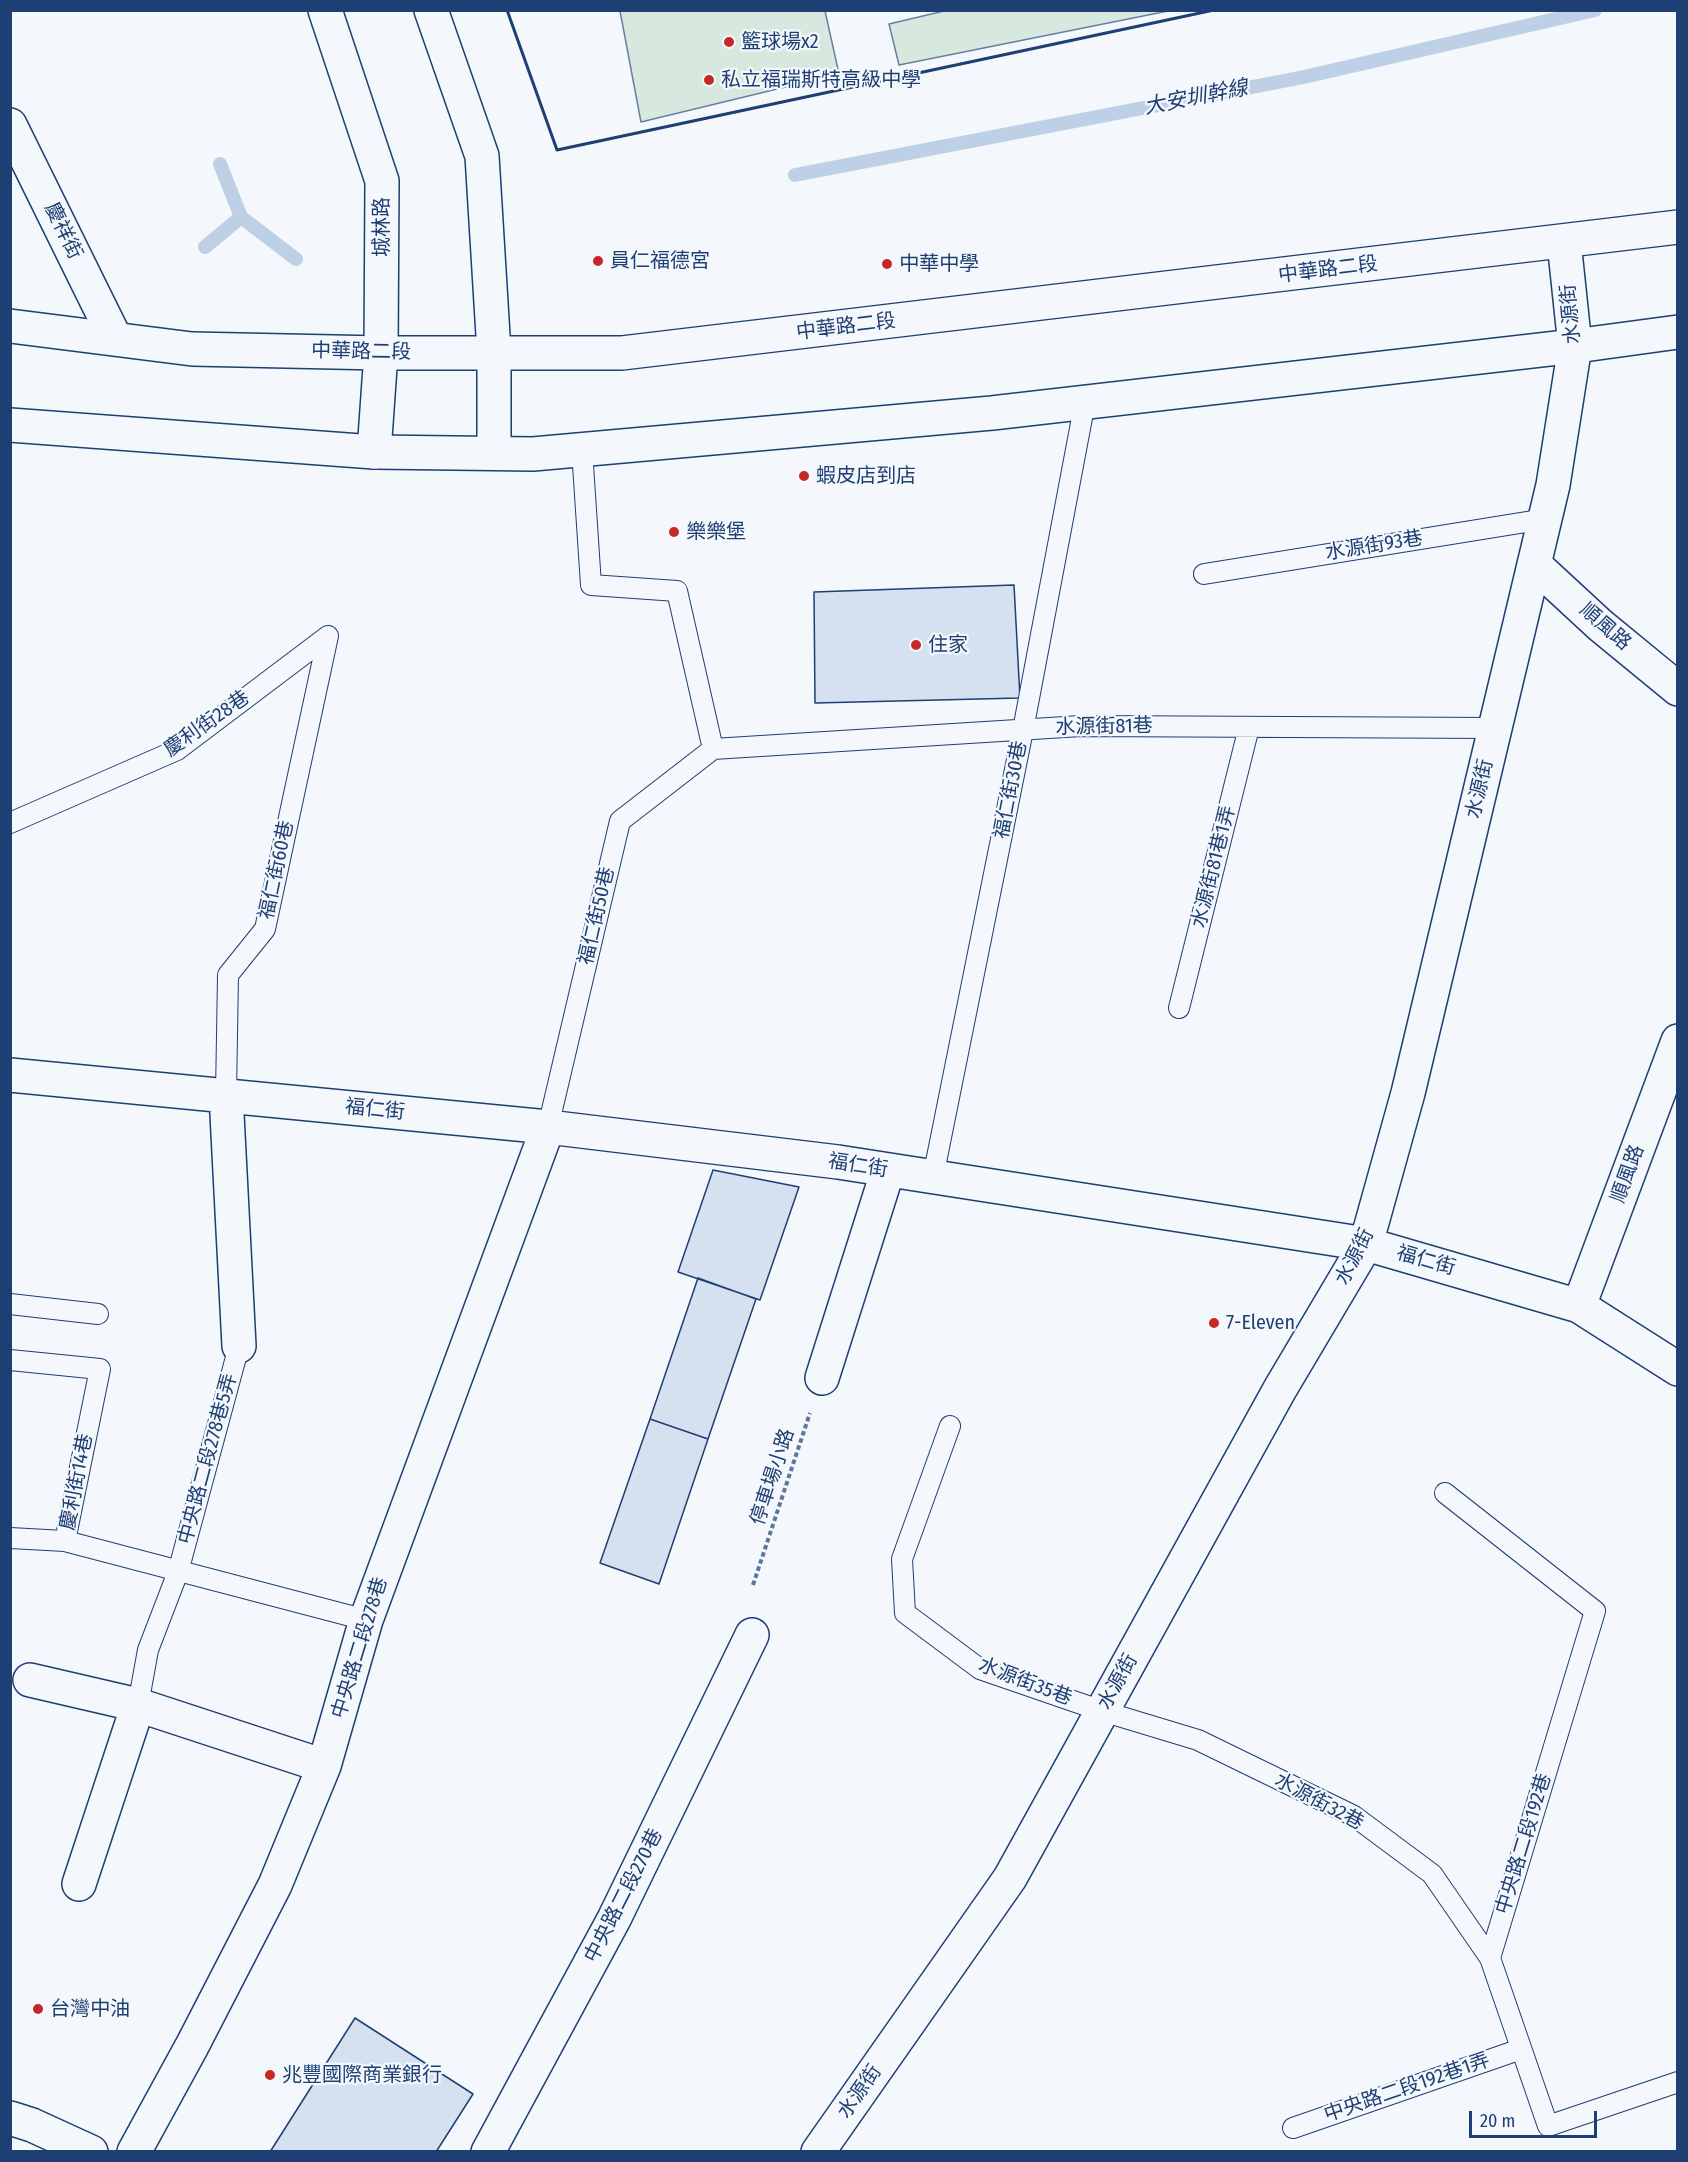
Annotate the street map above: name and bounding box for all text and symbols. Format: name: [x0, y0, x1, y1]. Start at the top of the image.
place label: 籃球場x2: [741, 30, 819, 54]
marker: 籃球場x2: [722, 35, 736, 49]
place label: 私立福瑞斯特高級中學: [721, 68, 921, 92]
marker: 私立福瑞斯特高級中學: [702, 73, 716, 87]
water label: 大安圳幹線: [1142, 76, 1250, 120]
street label: 城林路: [370, 197, 394, 257]
street label: 慶祥街: [39, 199, 87, 263]
place label: 員仁福德宮: [610, 249, 710, 273]
place label: 中華中學: [899, 252, 979, 276]
street label: 中華路二段: [1277, 252, 1379, 288]
marker: 員仁福德宮: [591, 254, 605, 268]
marker: 中華中學: [880, 257, 894, 271]
street label: 水源街: [1556, 283, 1586, 345]
street label: 中華路二段: [795, 309, 897, 345]
street label: 中華路二段: [311, 339, 411, 365]
place label: 蝦皮店到店: [816, 464, 916, 488]
marker: 蝦皮店到店: [797, 469, 811, 483]
place label: 樂樂堡: [686, 520, 746, 544]
marker: 樂樂堡: [667, 525, 681, 539]
street label: 水源街93巷: [1324, 526, 1424, 566]
street label: 順風路: [1574, 598, 1636, 656]
place label: 住家: [928, 633, 968, 657]
marker: 住家: [909, 638, 923, 652]
street label: 慶利街28巷: [160, 686, 254, 762]
street label: 水源街81巷: [1055, 714, 1153, 740]
street label: 福仁街30巷: [990, 739, 1032, 841]
street label: 水源街: [1462, 757, 1498, 821]
street label: 水源街81巷1弄: [1187, 803, 1241, 931]
street label: 福仁街60巷: [255, 818, 299, 922]
street label: 福仁街50巷: [574, 865, 620, 967]
street label: 福仁街: [344, 1095, 406, 1125]
street label: 順風路: [1606, 1142, 1650, 1206]
street label: 福仁街: [826, 1149, 890, 1183]
street label: 水源街: [1331, 1225, 1379, 1289]
street label: 福仁街: [1394, 1241, 1458, 1281]
place label: 7-Eleven: [1226, 1311, 1295, 1335]
marker: 7-Eleven: [1207, 1316, 1221, 1330]
street label: 中央路二段278巷5弄: [174, 1371, 242, 1547]
street label: 停車場小路: [746, 1426, 800, 1528]
street label: 慶利街14巷: [56, 1432, 98, 1532]
street label: 中央路二段278巷: [327, 1574, 393, 1722]
street label: 水源街: [1093, 1650, 1143, 1714]
street label: 水源街35巷: [975, 1653, 1075, 1711]
street label: 水源街32巷: [1270, 1768, 1368, 1836]
street label: 中央路二段192巷: [1491, 1771, 1557, 1917]
street label: 中央路二段270巷: [580, 1825, 668, 1967]
place label: 台灣中油: [50, 1997, 130, 2021]
marker: 台灣中油: [31, 2002, 45, 2016]
street label: 中央路二段192巷1弄: [1321, 2048, 1493, 2128]
street label: 水源街: [833, 2061, 887, 2123]
place label: 兆豐國際商業銀行: [282, 2063, 442, 2087]
marker: 兆豐國際商業銀行: [263, 2068, 277, 2082]
scale bar: [1472, 2099, 1600, 2137]
text: 20 m: [1480, 2110, 1515, 2132]

